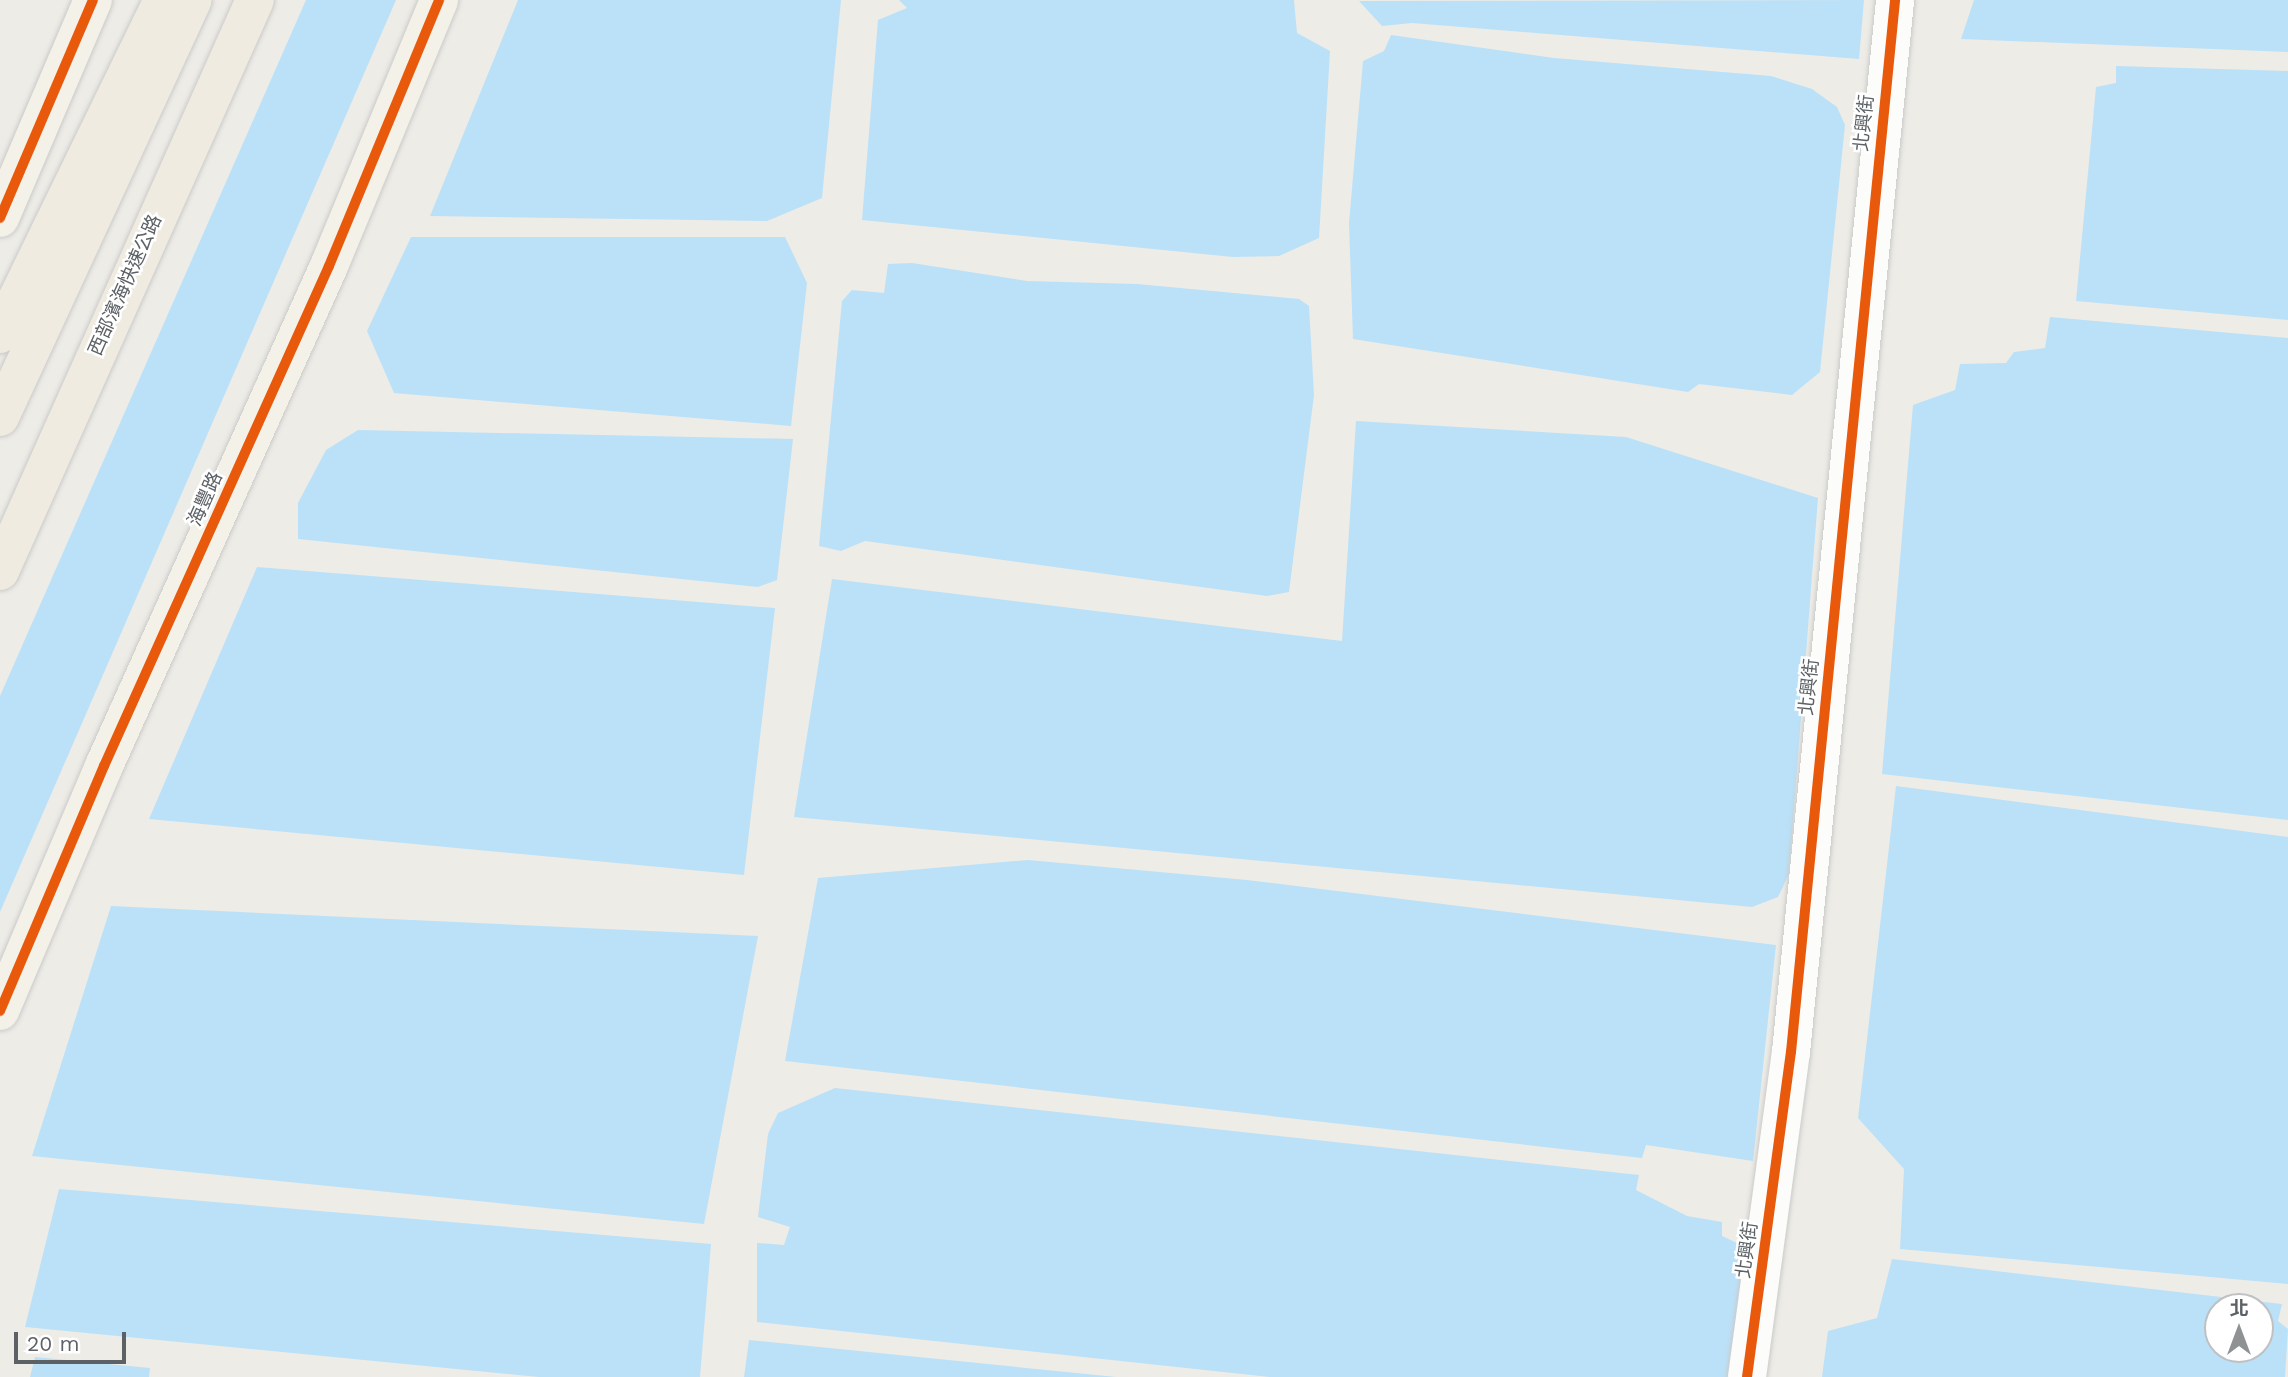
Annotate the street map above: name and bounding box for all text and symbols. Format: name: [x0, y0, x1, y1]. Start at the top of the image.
street label: 北興街: [1850, 93, 1878, 153]
street label: 西部濱海快速公路: [84, 211, 166, 359]
street label: 海豐路: [183, 468, 227, 530]
street label: 北興街: [1795, 657, 1823, 717]
street label: 北興街: [1732, 1220, 1762, 1280]
north arrow: [2204, 1293, 2274, 1363]
text: 北: [2229, 1297, 2249, 1320]
scale bar: [18, 1318, 130, 1362]
text: 20 m: [27, 1331, 79, 1356]

